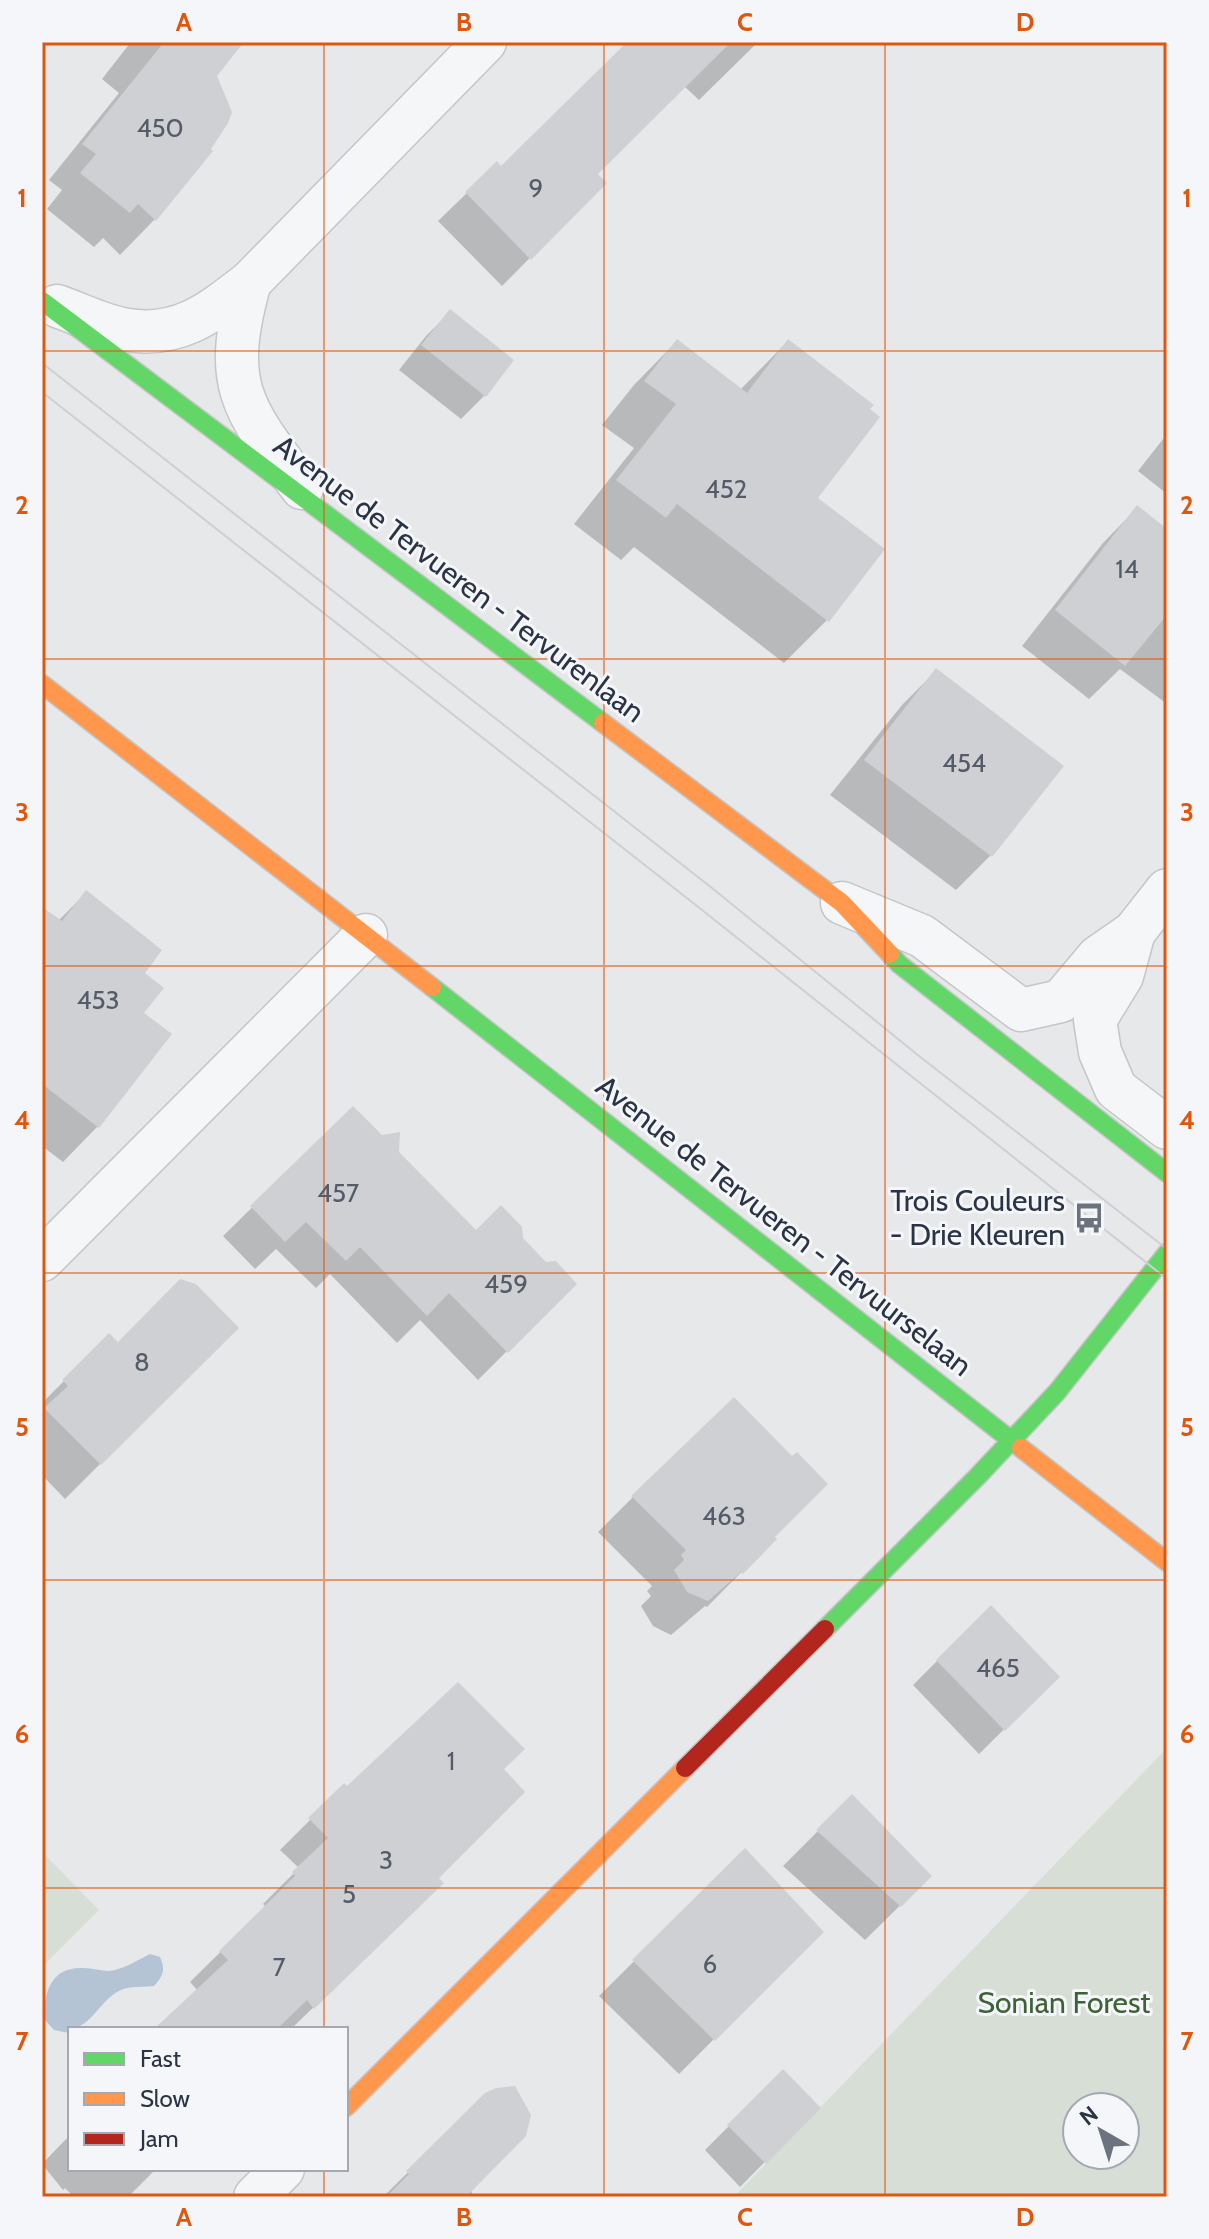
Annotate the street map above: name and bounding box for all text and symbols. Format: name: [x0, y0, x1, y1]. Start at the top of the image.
text: A: [176, 6, 193, 38]
text: B: [456, 6, 472, 38]
text: C: [737, 6, 753, 38]
text: D: [1016, 6, 1034, 38]
house number: 450: [136, 112, 184, 144]
house number: 9: [529, 172, 543, 204]
text: 1: [17, 182, 27, 214]
text: 1: [1182, 182, 1192, 214]
street label: Avenue de Tervueren - Tervurenlaan: [266, 427, 652, 730]
house number: 452: [705, 473, 747, 505]
text: 2: [15, 489, 29, 521]
text: 2: [1180, 489, 1194, 521]
house number: 14: [1115, 553, 1139, 585]
house number: 454: [942, 747, 986, 779]
text: 3: [15, 796, 29, 828]
text: 3: [1180, 796, 1194, 828]
house number: 453: [76, 984, 120, 1016]
street label: Avenue de Tervueren - Tervuurselaan: [589, 1067, 980, 1384]
text: 4: [14, 1104, 30, 1136]
text: 4: [1179, 1104, 1195, 1136]
house number: 457: [317, 1177, 359, 1209]
place label: Trois Couleurs - Drie Kleuren: [890, 1182, 1065, 1253]
bus stop icon: Trois Couleurs - Drie Kleuren: [1072, 1201, 1106, 1235]
house number: 459: [484, 1268, 528, 1300]
house number: 8: [134, 1346, 150, 1378]
text: 5: [15, 1411, 29, 1443]
text: 5: [1180, 1411, 1194, 1443]
house number: 463: [702, 1500, 746, 1532]
house number: 465: [976, 1652, 1020, 1684]
text: 6: [15, 1718, 29, 1750]
text: 6: [1180, 1718, 1194, 1750]
house number: 1: [447, 1745, 455, 1777]
house number: 3: [379, 1844, 393, 1876]
house number: 5: [342, 1878, 356, 1910]
house number: 6: [703, 1948, 717, 1980]
house number: 7: [272, 1951, 286, 1983]
park label: Sonian Forest: [978, 1984, 1150, 2021]
text: 7: [15, 2025, 29, 2057]
text: 7: [1180, 2025, 1194, 2057]
legend: [68, 2027, 348, 2171]
text: Fast: [140, 2044, 181, 2073]
text: Slow: [140, 2084, 190, 2113]
north arrow: [1061, 2091, 1141, 2171]
text: N: [1074, 2100, 1103, 2131]
text: Jam: [139, 2124, 178, 2153]
text: A: [176, 2201, 193, 2233]
text: B: [456, 2201, 472, 2233]
text: C: [737, 2201, 753, 2233]
text: D: [1016, 2201, 1034, 2233]

